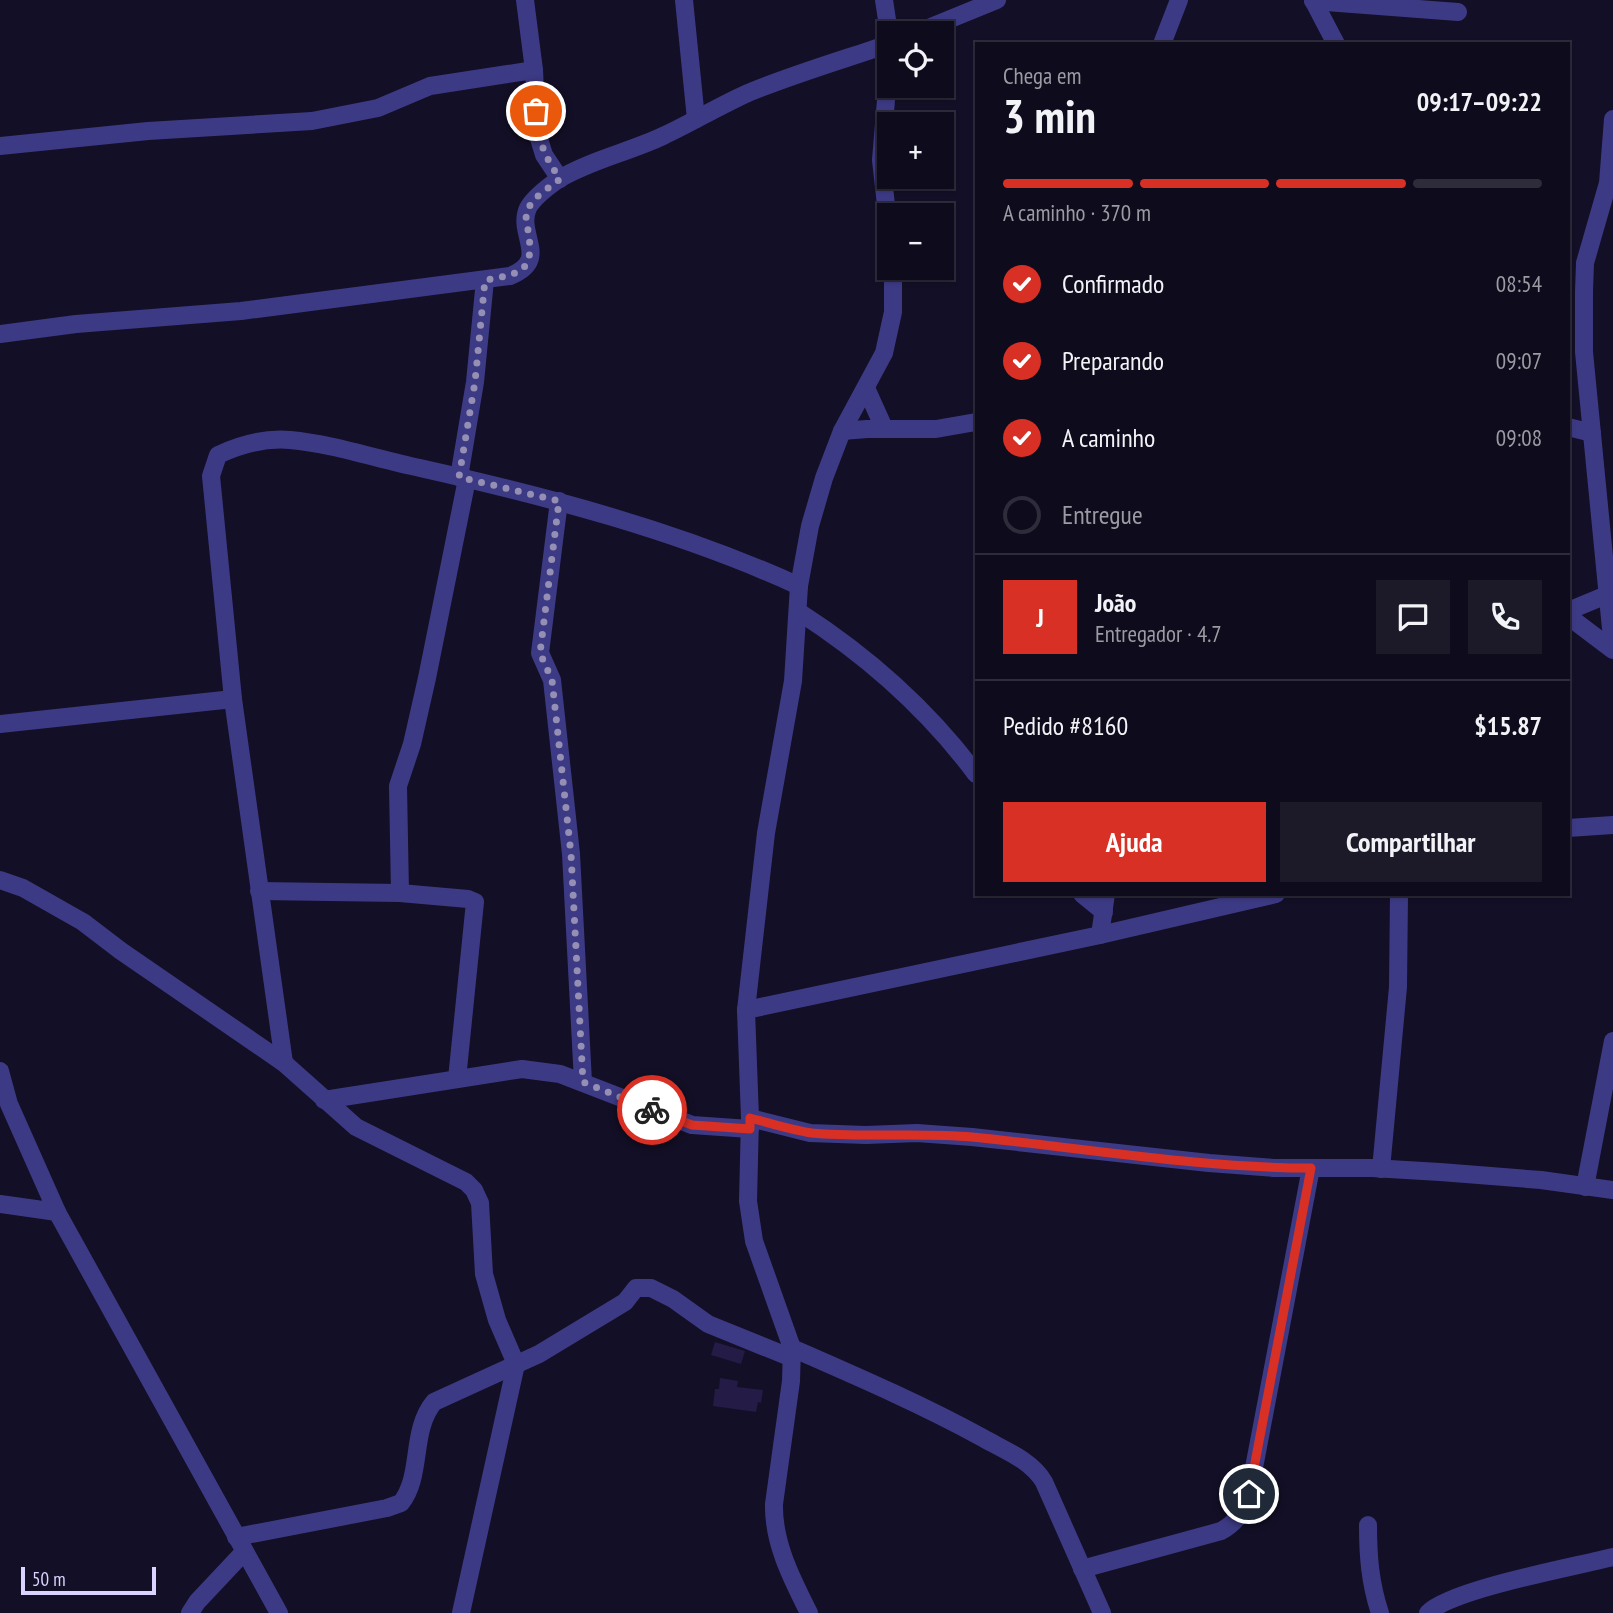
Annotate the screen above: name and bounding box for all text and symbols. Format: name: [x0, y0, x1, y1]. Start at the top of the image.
map controls: [877, 21, 954, 280]
button: locate: [877, 21, 954, 98]
text: Chega em: [1003, 61, 1081, 90]
pin: [506, 81, 566, 141]
text: 09:17–09:22: [1417, 85, 1542, 118]
text: 3 min: [1003, 86, 1096, 146]
icon: bag: [517, 92, 555, 130]
button: +: [877, 112, 954, 189]
text: A caminho · 370 m: [1003, 198, 1151, 227]
button: −: [877, 203, 954, 280]
icon: check: [1003, 265, 1041, 303]
text: Confirmado: [1062, 267, 1164, 300]
text: 08:54: [1496, 269, 1542, 298]
icon: check: [1003, 342, 1041, 380]
text: Preparando: [1062, 344, 1164, 377]
text: 09:07: [1496, 346, 1542, 375]
icon: check: [1003, 419, 1041, 457]
text: A caminho: [1062, 421, 1155, 454]
text: 09:08: [1496, 423, 1542, 452]
text: Entregue: [1062, 498, 1143, 531]
button: chat: [1376, 580, 1450, 654]
button: phone: [1468, 580, 1542, 654]
text: João: [1095, 586, 1136, 619]
text: J: [1036, 601, 1044, 634]
text: Entregador · 4.7: [1095, 619, 1222, 648]
text: Pedido #8160: [1003, 709, 1128, 742]
text: $15.87: [1474, 709, 1542, 742]
button: Ajuda: [1003, 802, 1266, 882]
button: Compartilhar: [1280, 802, 1542, 882]
courier: [617, 1075, 687, 1145]
icon: bike: [633, 1091, 671, 1129]
pin: [1219, 1464, 1279, 1524]
icon: home: [1230, 1475, 1268, 1513]
scale bar: [21, 1564, 156, 1596]
text: 50 m: [32, 1567, 66, 1591]

